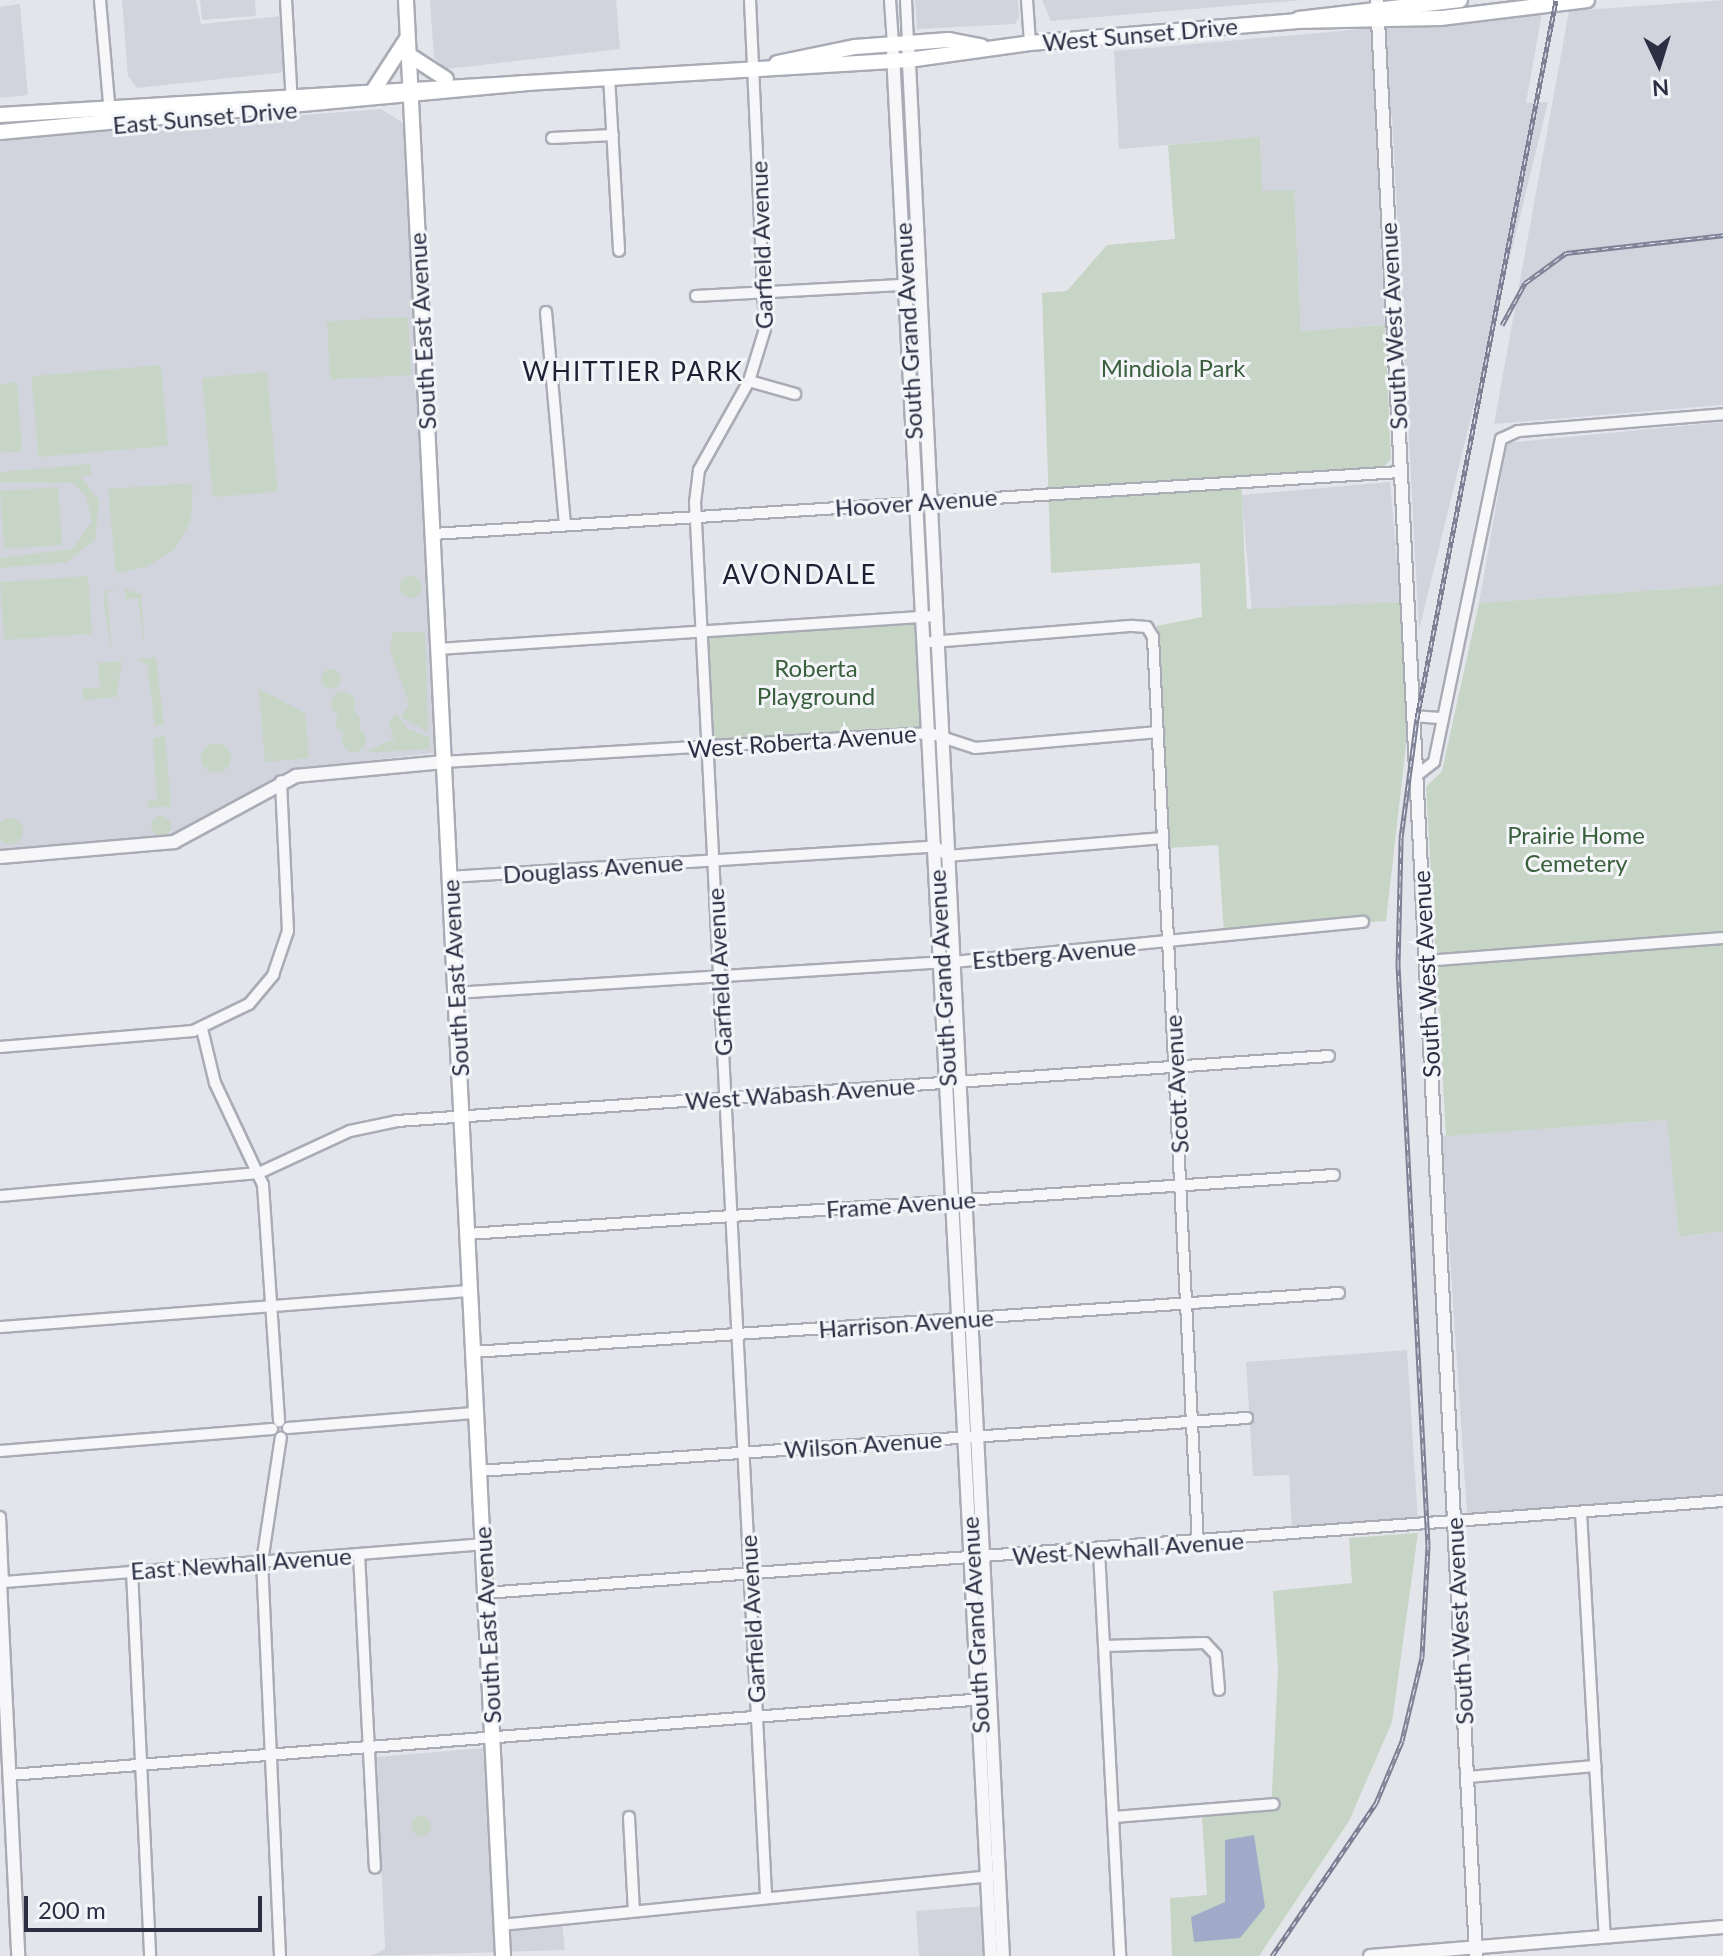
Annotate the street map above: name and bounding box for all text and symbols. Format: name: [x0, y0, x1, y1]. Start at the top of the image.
street label: West Sunset Drive: [1041, 11, 1239, 57]
north arrow: [1619, 24, 1699, 104]
text: N: [1651, 74, 1670, 102]
street label: East Sunset Drive: [111, 95, 299, 139]
street label: Garfield Avenue: [744, 160, 778, 330]
street label: South Grand Avenue: [888, 221, 928, 441]
street label: South West Avenue: [1373, 221, 1413, 431]
street label: South East Avenue: [402, 231, 442, 431]
park label: Mindiola Park: [1101, 354, 1245, 382]
district label: WHITTIER PARK: [522, 356, 744, 388]
street label: Hoover Avenue: [833, 482, 999, 522]
district label: AVONDALE: [722, 559, 878, 591]
park label: Roberta Playground: [757, 654, 875, 710]
street label: West Roberta Avenue: [686, 719, 918, 763]
park label: Prairie Home Cemetery: [1507, 821, 1645, 877]
street label: Douglass Avenue: [501, 847, 685, 889]
street label: South Grand Avenue: [922, 868, 962, 1088]
street label: South West Avenue: [1406, 869, 1446, 1079]
street label: South East Avenue: [435, 878, 475, 1078]
street label: Garfield Avenue: [700, 887, 738, 1057]
street label: Estberg Avenue: [970, 931, 1138, 975]
street label: Scott Avenue: [1158, 1014, 1194, 1154]
street label: West Wabash Avenue: [684, 1071, 916, 1115]
street label: Frame Avenue: [825, 1184, 977, 1224]
street label: Harrison Avenue: [817, 1302, 995, 1344]
street label: Wilson Avenue: [783, 1424, 943, 1464]
street label: South Grand Avenue: [955, 1515, 995, 1735]
street label: South West Avenue: [1439, 1516, 1479, 1726]
street label: South East Avenue: [467, 1525, 507, 1725]
street label: West Newhall Avenue: [1011, 1526, 1245, 1570]
street label: Garfield Avenue: [733, 1534, 771, 1704]
street label: East Newhall Avenue: [129, 1541, 353, 1585]
scale bar: [28, 1880, 266, 1930]
text: 200 m: [38, 1895, 106, 1924]

